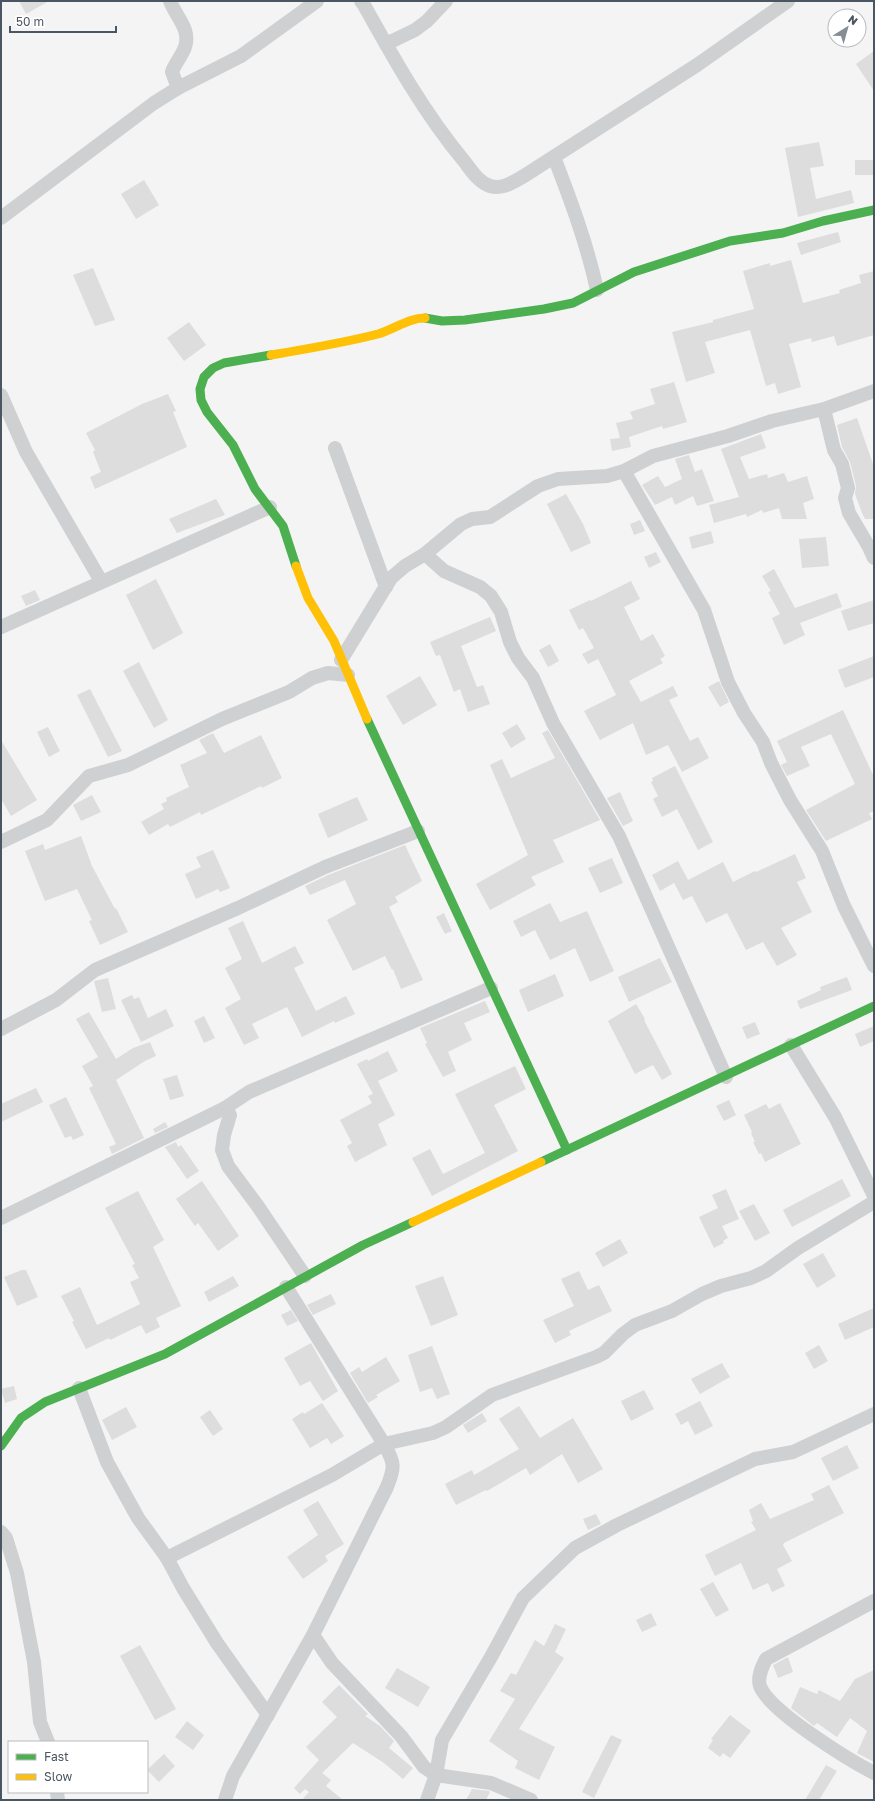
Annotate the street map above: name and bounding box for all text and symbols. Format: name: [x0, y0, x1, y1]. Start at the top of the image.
scale bar: [10, 8, 116, 34]
north arrow: [827, 8, 867, 48]
text: N: [846, 12, 861, 27]
text: 50 m: [16, 14, 44, 29]
legend: [8, 1741, 148, 1793]
text: Fast: [44, 1749, 69, 1764]
text: Slow: [44, 1769, 72, 1784]

